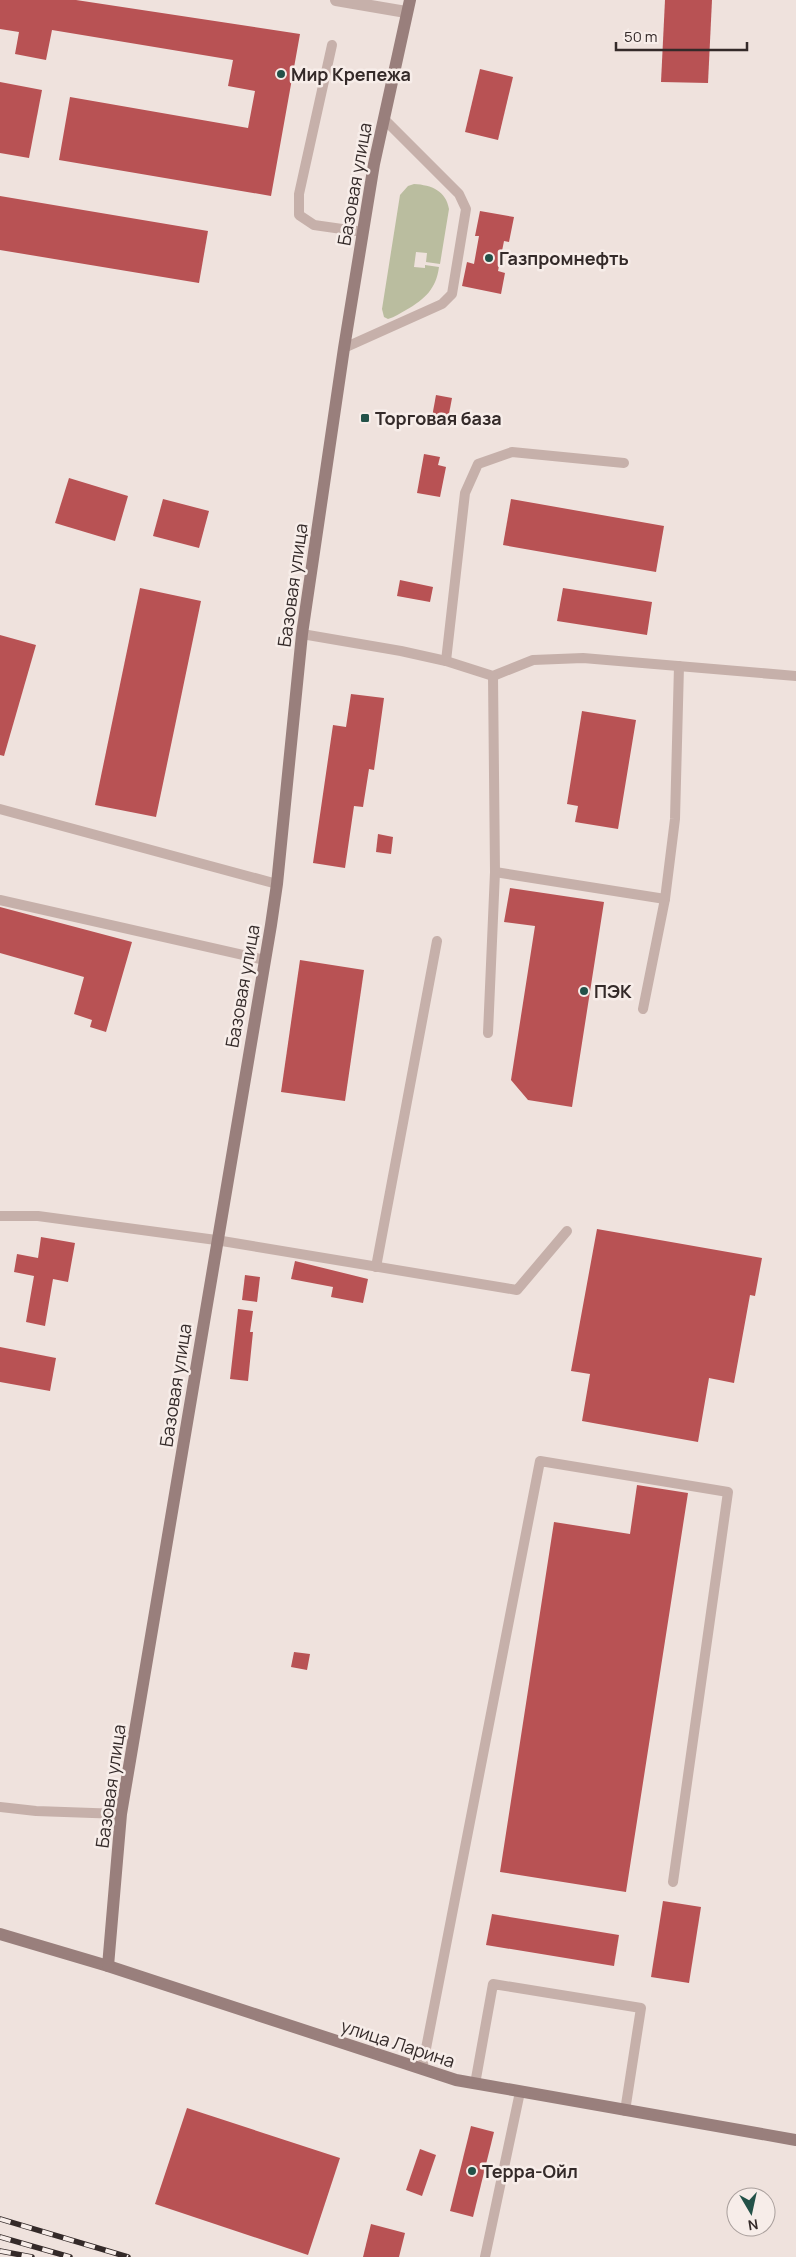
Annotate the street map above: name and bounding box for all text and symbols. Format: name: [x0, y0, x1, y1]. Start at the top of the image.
scale bar: [616, 20, 747, 52]
text: 50 m: [624, 26, 658, 47]
place label: Мир Крепежа: [291, 62, 411, 86]
marker: Мир Крепежа: [275, 68, 287, 80]
street label: Базовая улица: [331, 121, 377, 247]
place label: Газпромнефть: [499, 246, 629, 270]
marker: Газпромнефть: [483, 252, 495, 264]
place label: Торговая база: [375, 406, 502, 430]
marker: Торговая база: [359, 412, 371, 424]
street label: Базовая улица: [271, 522, 313, 648]
street label: Базовая улица: [219, 923, 265, 1049]
place label: ПЭК: [594, 979, 632, 1003]
marker: ПЭК: [578, 985, 590, 997]
street label: Базовая улица: [153, 1322, 197, 1448]
street label: Базовая улица: [89, 1723, 131, 1849]
street label: улица Ларина: [338, 2013, 458, 2073]
place label: Терра-Ойл: [482, 2159, 578, 2183]
marker: Терра-Ойл: [466, 2165, 478, 2177]
north arrow: [726, 2187, 776, 2237]
text: N: [747, 2215, 760, 2236]

